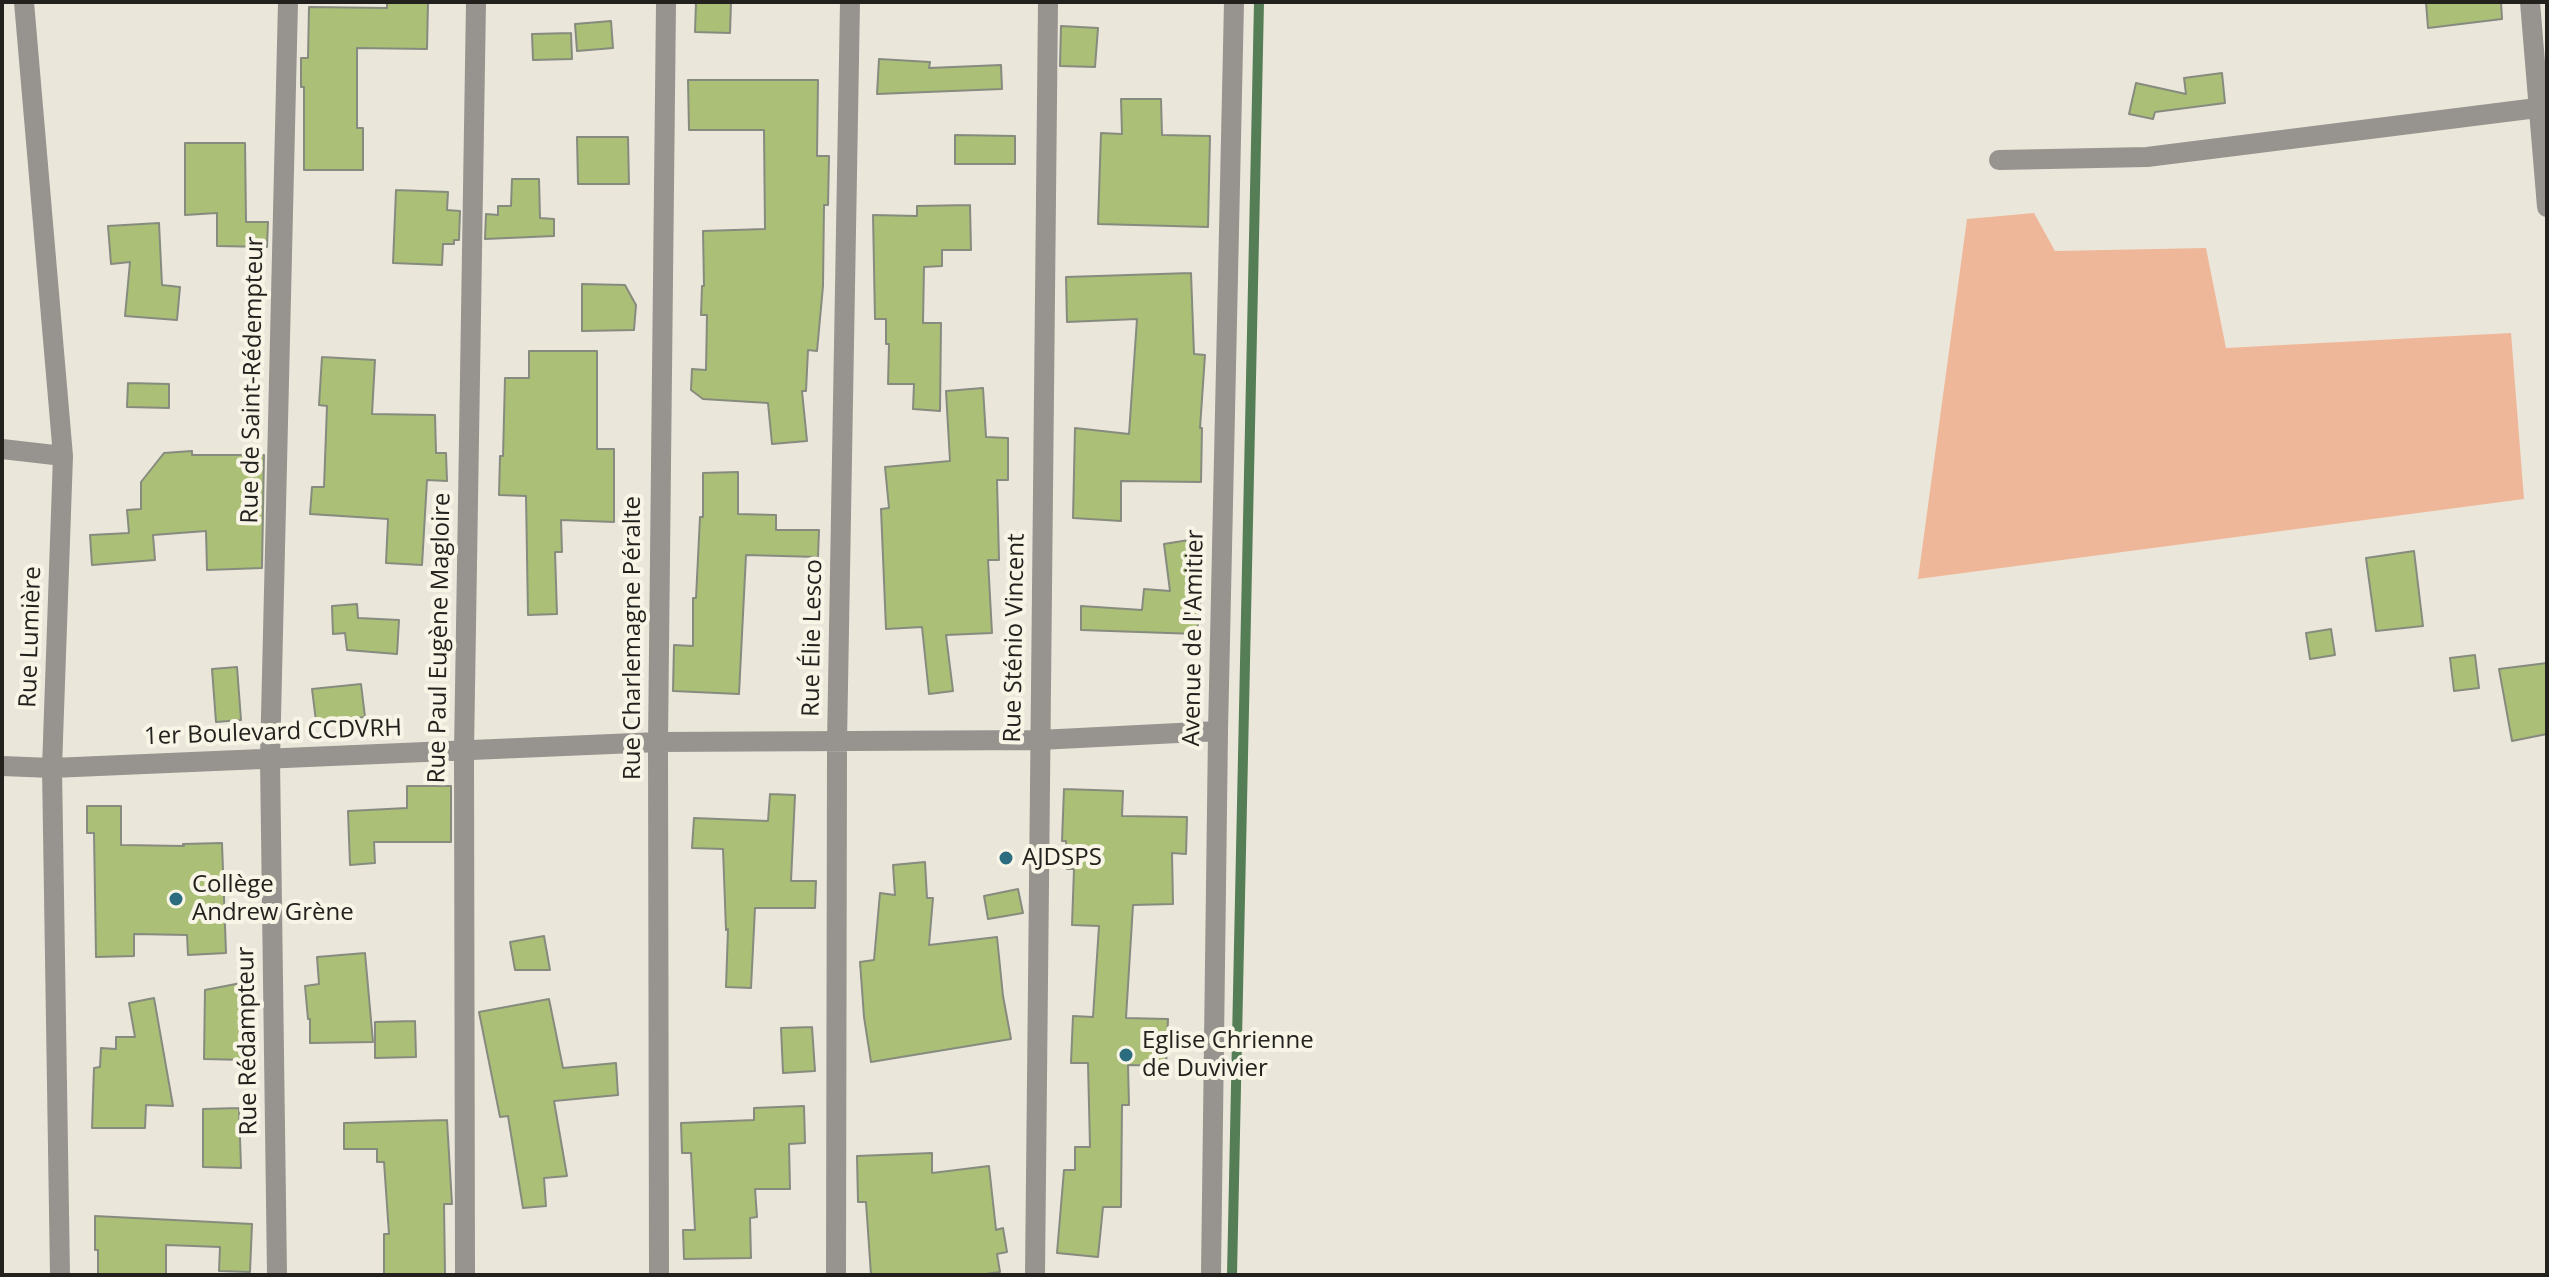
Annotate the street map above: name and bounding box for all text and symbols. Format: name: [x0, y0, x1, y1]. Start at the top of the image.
street label: Rue de Saint-Rédempteur: [236, 236, 270, 524]
street label: Rue Paul Eugène Magloire: [423, 492, 457, 784]
street label: Rue Charlemagne Péralte: [619, 496, 647, 780]
street label: Avenue de l'Amitier: [1178, 529, 1210, 747]
street label: Rue Sténio Vincent: [999, 533, 1031, 743]
street label: Rue Élie Lesco: [797, 559, 829, 717]
street label: Rue Lumière: [14, 566, 48, 708]
street label: 1er Boulevard CCDVRH: [144, 714, 402, 752]
place label: AJDSPS: [1022, 844, 1102, 872]
marker: AJDSPS: [997, 849, 1015, 867]
place label: Collège Andrew Grène: [192, 871, 354, 927]
marker: Collège Andrew Grène: [167, 890, 185, 908]
street label: Rue Rédampteur: [232, 946, 264, 1136]
place label: Eglise Chrienne de Duvivier: [1142, 1027, 1314, 1083]
marker: Eglise Chrienne de Duvivier: [1117, 1046, 1135, 1064]

